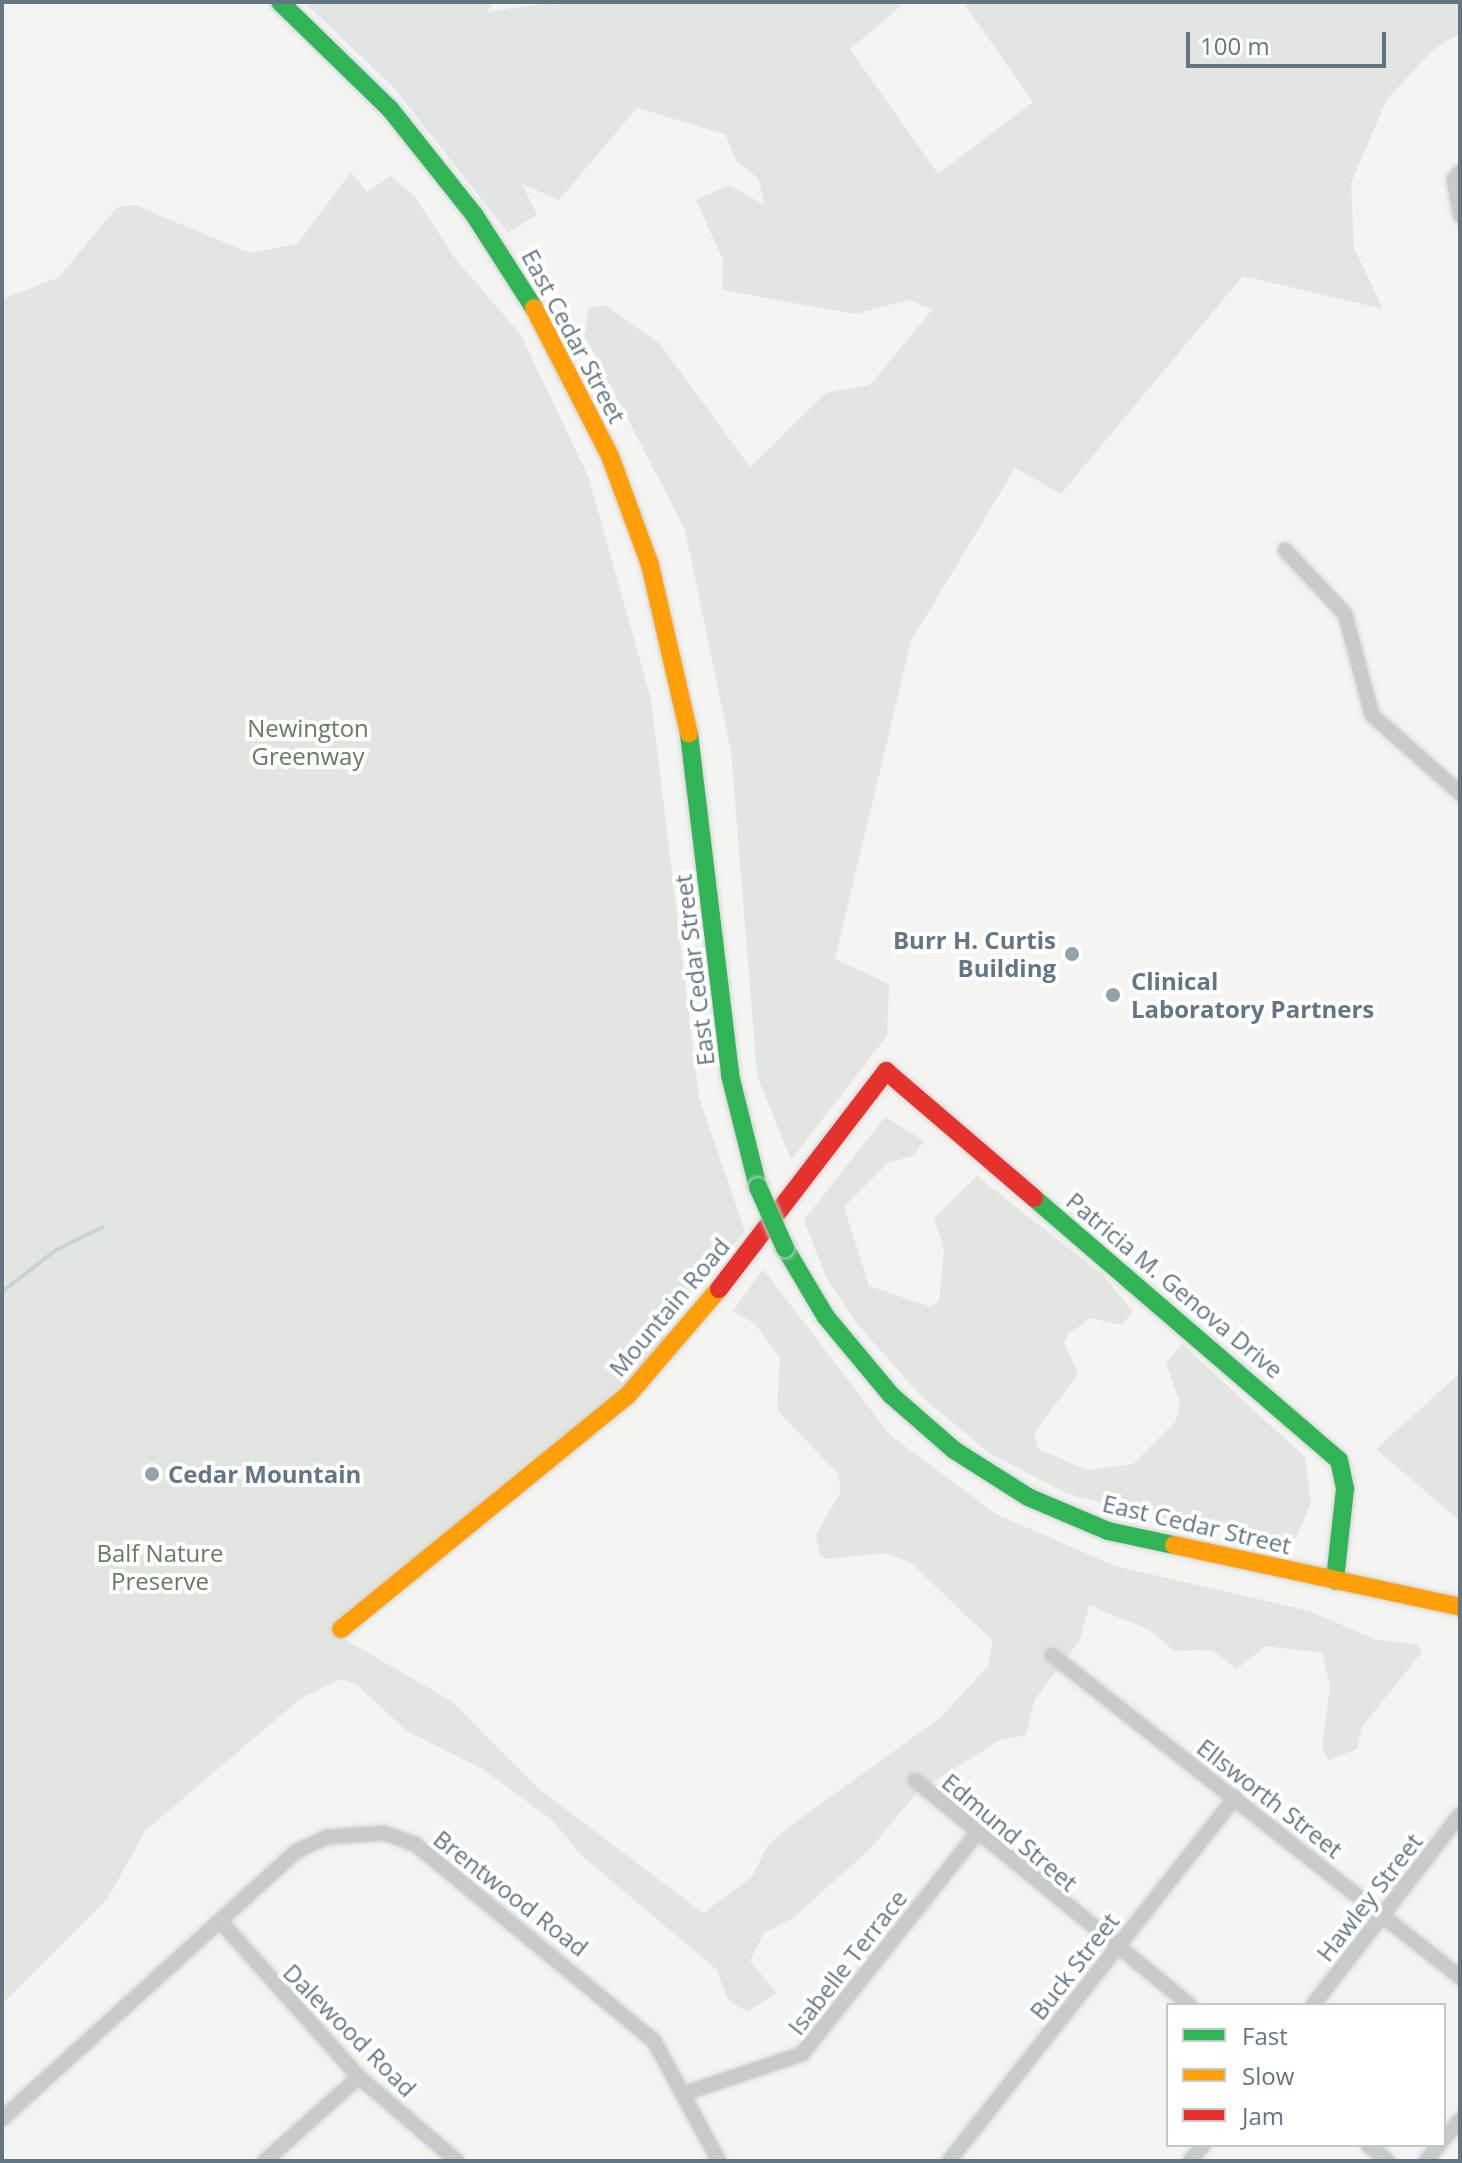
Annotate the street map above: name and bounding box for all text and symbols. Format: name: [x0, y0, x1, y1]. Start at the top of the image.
scale bar: [1190, 16, 1390, 66]
text: 100 m: [1200, 29, 1270, 62]
street label: East Cedar Street: [516, 244, 632, 428]
park label: Newington Greenway: [247, 714, 369, 770]
street label: East Cedar Street: [668, 873, 720, 1067]
place label: Burr H. Curtis Building: [893, 926, 1056, 982]
marker: Burr H. Curtis Building: [1063, 945, 1081, 963]
place label: Clinical Laboratory Partners: [1131, 967, 1374, 1023]
marker: Clinical Laboratory Partners: [1102, 984, 1124, 1006]
street label: Patricia M. Genova Drive: [1061, 1186, 1289, 1384]
street label: Mountain Road: [603, 1232, 735, 1382]
place label: Cedar Mountain: [168, 1460, 361, 1488]
marker: Cedar Mountain: [143, 1465, 161, 1483]
street label: East Cedar Street: [1100, 1488, 1294, 1560]
park label: Balf Nature Preserve: [96, 1539, 224, 1595]
street label: Ellsworth Street: [1192, 1732, 1348, 1864]
street label: Edmund Street: [937, 1767, 1083, 1897]
street label: Brentwood Road: [428, 1824, 594, 1962]
street label: Hawley Street: [1310, 1827, 1428, 1967]
street label: Isabelle Terrace: [781, 1884, 913, 2040]
street label: Buck Street: [1023, 1907, 1125, 2025]
street label: Dalewood Road: [278, 1958, 422, 2102]
legend: [1166, 2003, 1446, 2147]
text: Fast: [1242, 2019, 1288, 2052]
text: Slow: [1242, 2059, 1294, 2092]
text: Jam: [1242, 2099, 1284, 2132]

